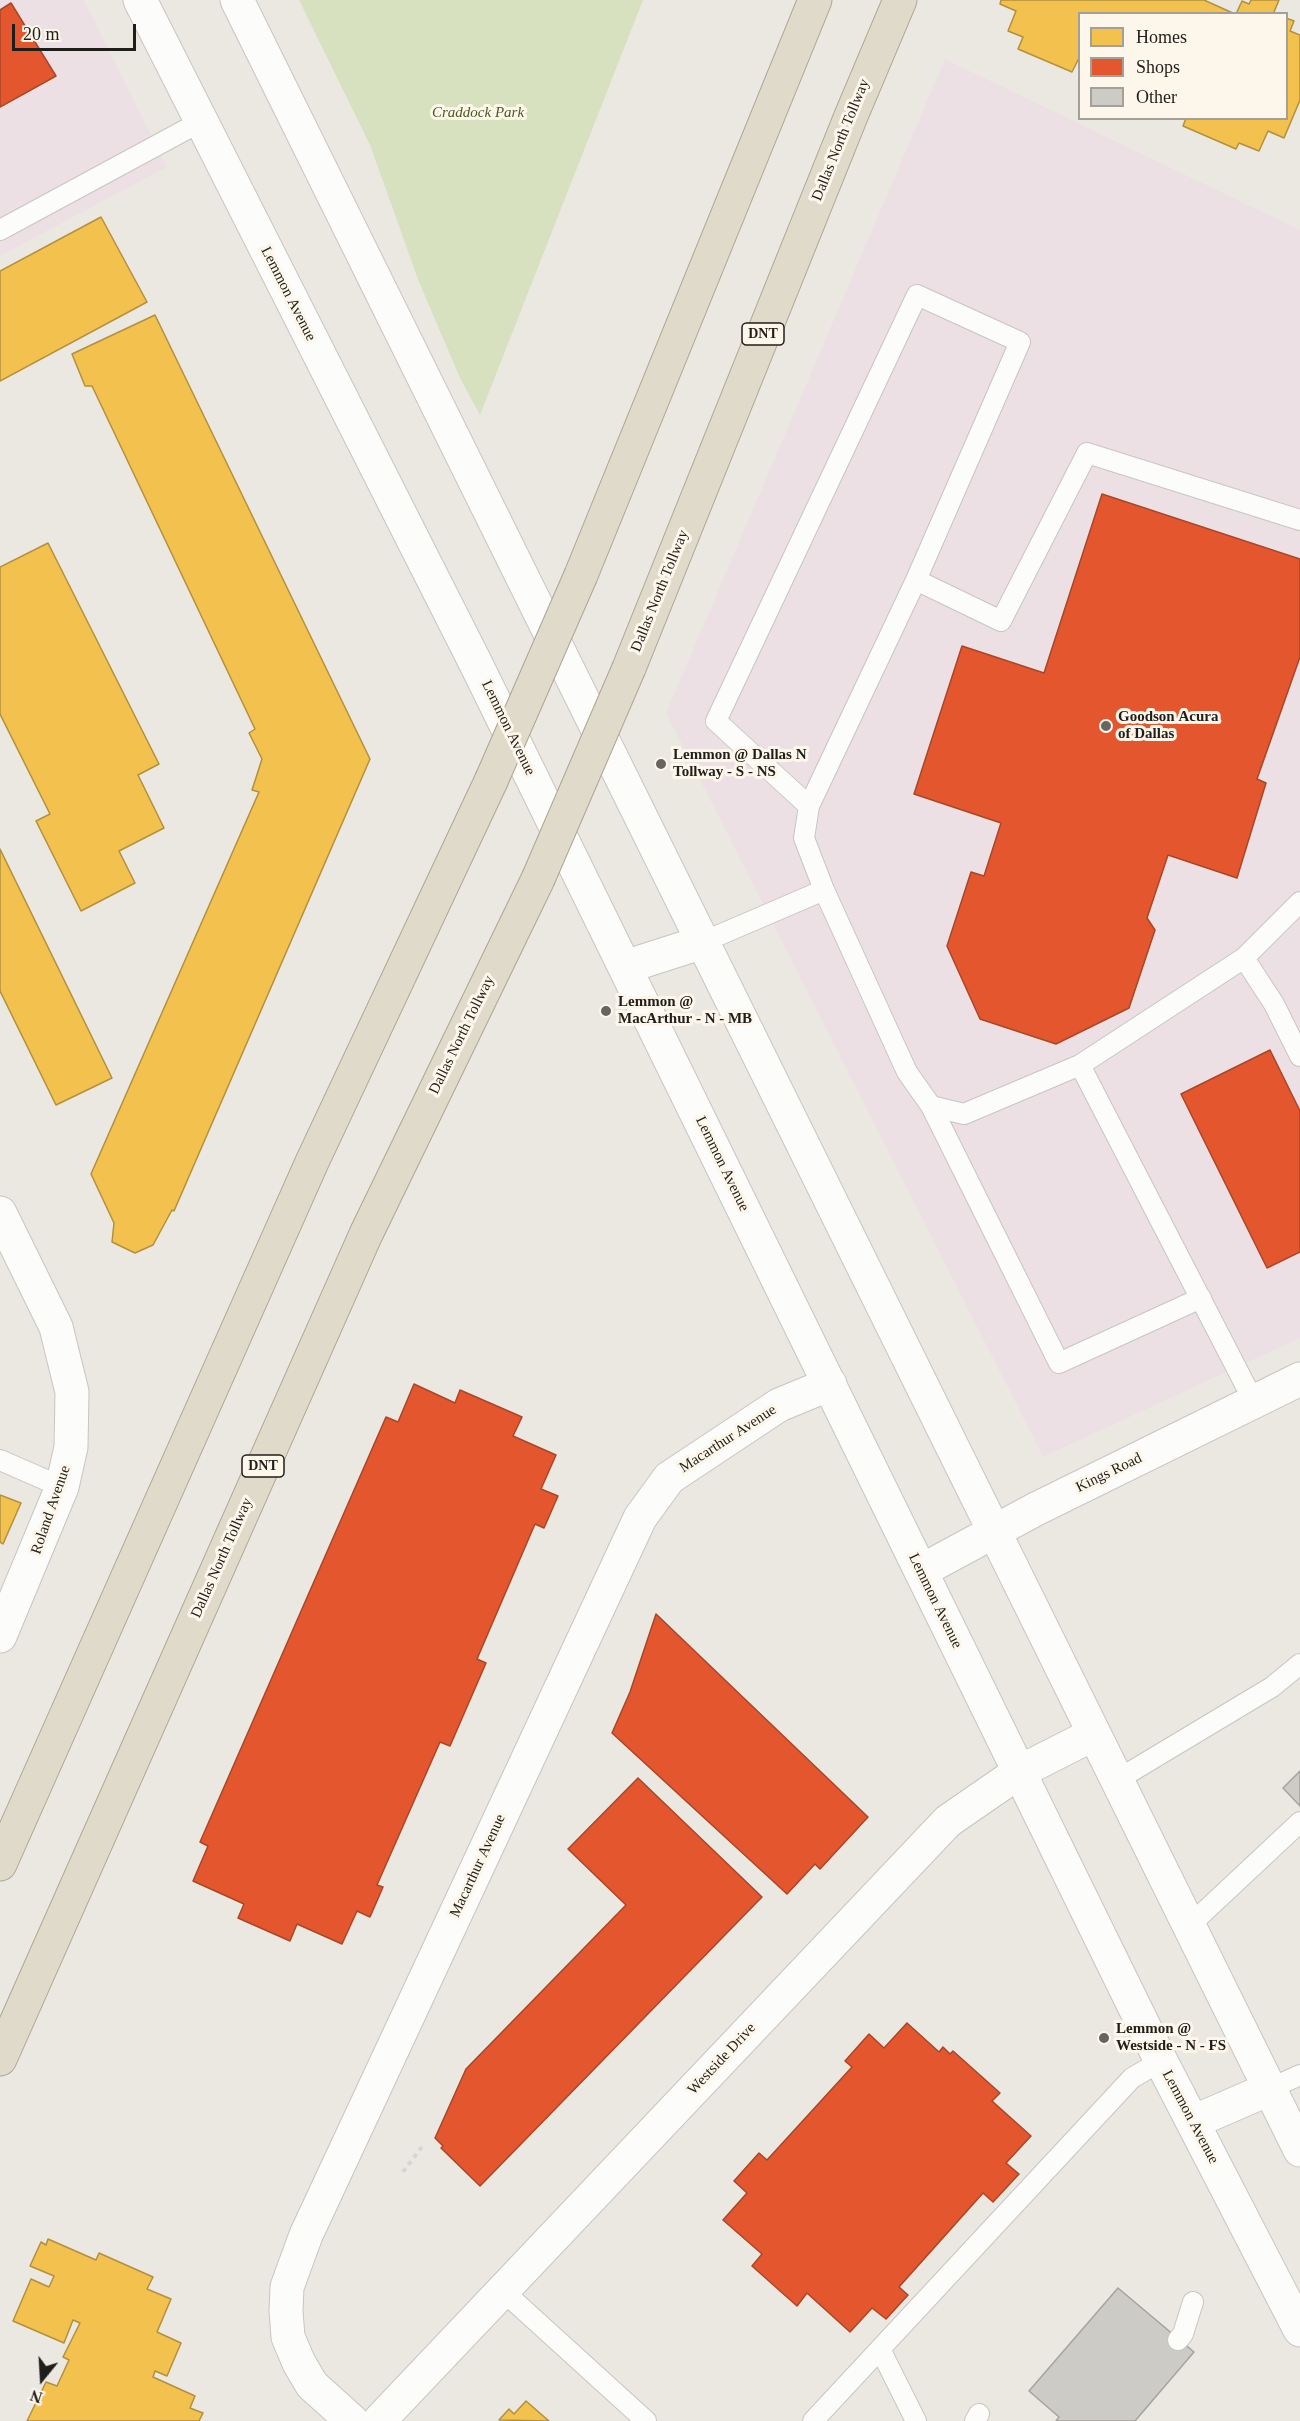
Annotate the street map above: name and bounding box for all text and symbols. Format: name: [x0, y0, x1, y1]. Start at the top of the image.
scale bar: [15, 12, 140, 50]
legend: [1078, 12, 1288, 120]
text: 20 m: [23, 24, 60, 44]
text: Homes: [1136, 27, 1187, 47]
text: Shops: [1136, 57, 1180, 77]
street label: Dallas North Tollway: [808, 76, 874, 204]
text: Other: [1136, 87, 1177, 107]
park label: Craddock Park: [432, 104, 524, 122]
street label: Lemmon Avenue: [257, 244, 319, 344]
road number: DNT: [742, 323, 784, 345]
street label: Dallas North Tollway: [627, 527, 693, 655]
street label: Lemmon Avenue: [477, 678, 539, 778]
place label: Goodson Acura of Dallas: [1118, 708, 1218, 743]
marker: Goodson Acura of Dallas: [1099, 719, 1113, 733]
place label: Lemmon @ Dallas N Tollway - S - NS: [673, 746, 807, 781]
marker: Lemmon @ Dallas N Tollway - S - NS: [654, 757, 668, 771]
street label: Dallas North Tollway: [425, 973, 499, 1097]
place label: Lemmon @ MacArthur - N - MB: [618, 993, 752, 1028]
marker: Lemmon @ MacArthur - N - MB: [599, 1004, 613, 1018]
street label: Lemmon Avenue: [691, 1114, 753, 1214]
street label: Macarthur Avenue: [676, 1401, 780, 1477]
street label: Kings Road: [1073, 1449, 1145, 1497]
road number: DNT: [242, 1455, 284, 1477]
street label: Roland Avenue: [27, 1463, 75, 1557]
street label: Dallas North Tollway: [187, 1495, 257, 1621]
street label: Lemmon Avenue: [904, 1551, 966, 1651]
street label: Macarthur Avenue: [446, 1812, 510, 1920]
street label: Westside Drive: [684, 2019, 760, 2099]
place label: Lemmon @ Westside - N - FS: [1116, 2020, 1226, 2055]
marker: Lemmon @ Westside - N - FS: [1097, 2031, 1111, 2045]
street label: Lemmon Avenue: [1158, 2067, 1222, 2167]
north arrow: [12, 2349, 72, 2409]
text: N: [28, 2387, 44, 2406]

